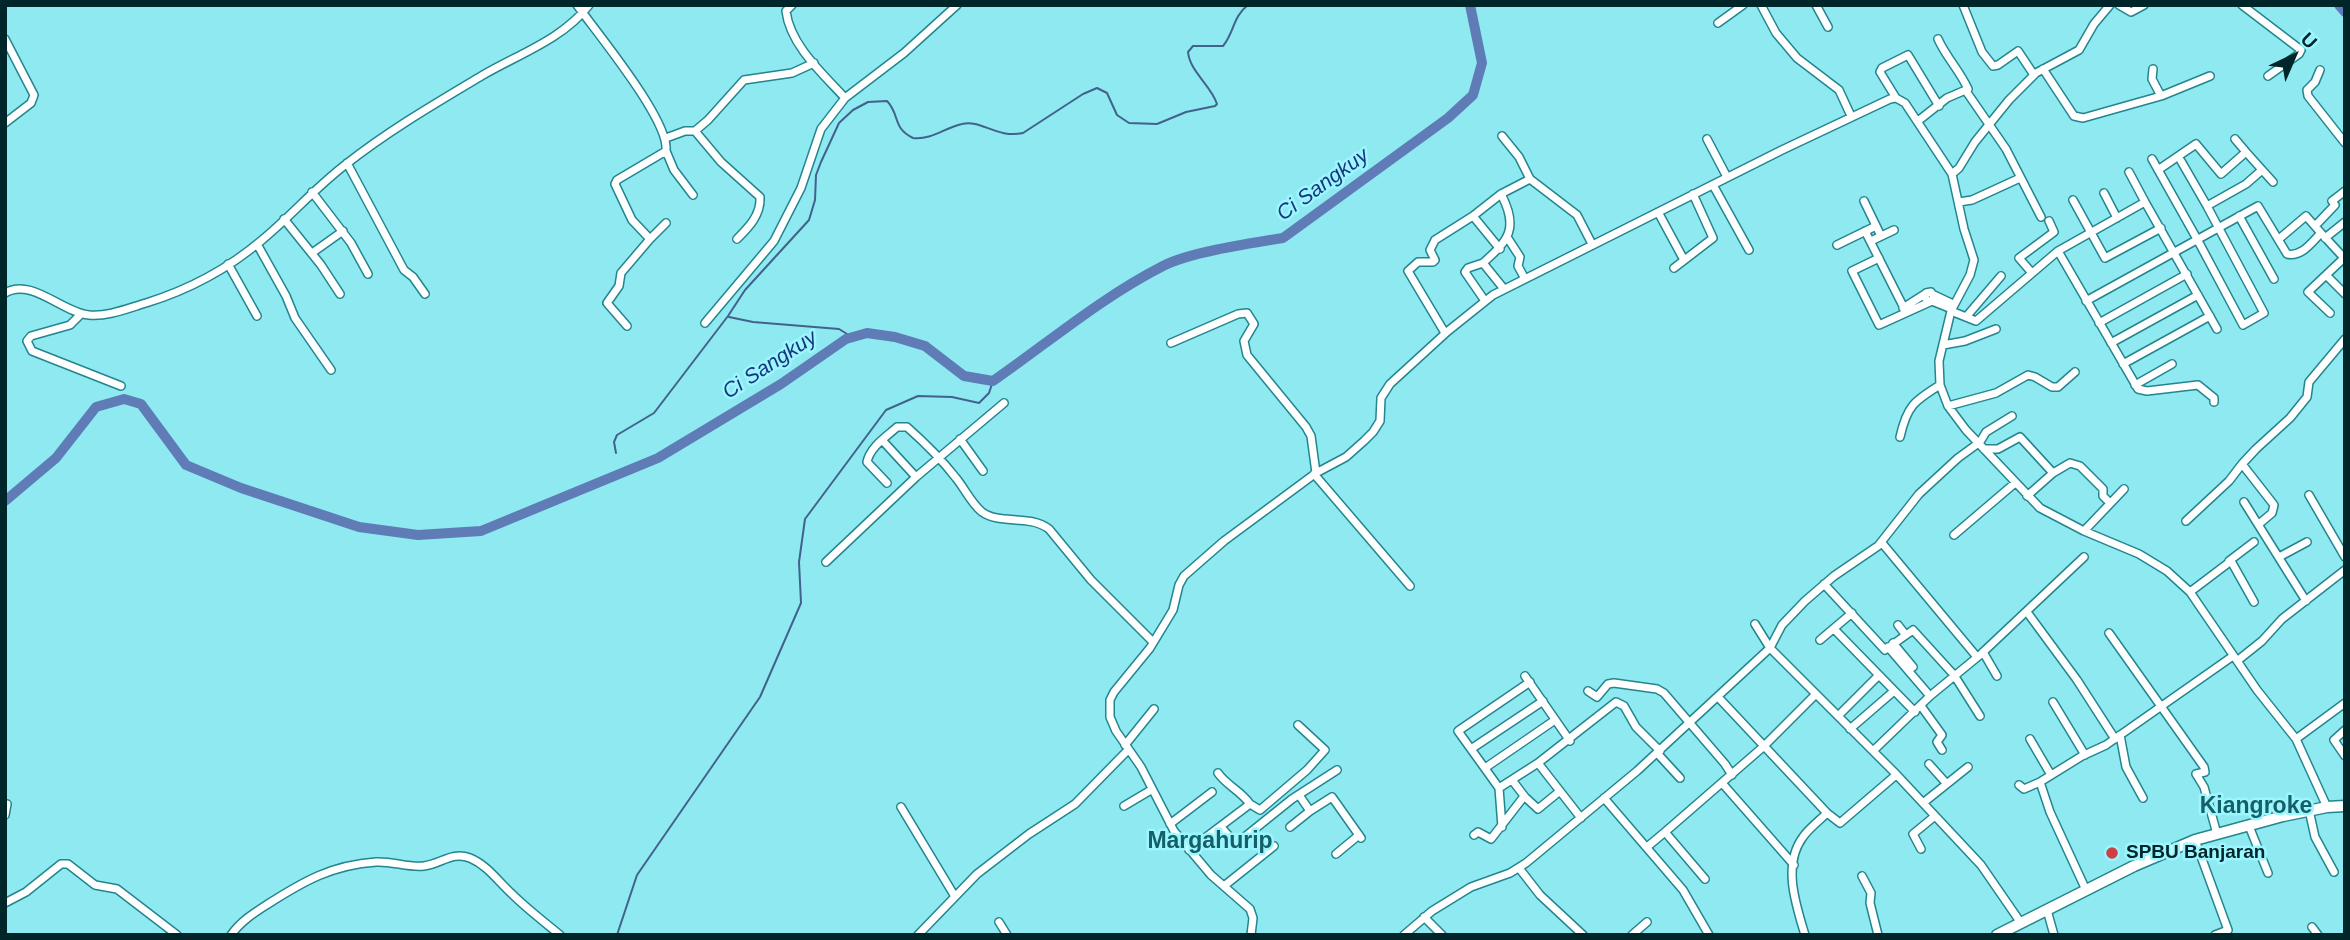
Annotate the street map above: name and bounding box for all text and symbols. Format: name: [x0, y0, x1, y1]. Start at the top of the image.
north arrow: [2259, 21, 2329, 91]
text: U: [2297, 28, 2321, 53]
water label: Ci Sangkuy: [1272, 143, 1374, 227]
water label: Ci Sangkuy: [718, 325, 822, 405]
district label: Kiangroke: [2200, 793, 2312, 821]
district label: Margahurip: [1147, 828, 1273, 856]
place label: SPBU Banjaran: [2126, 842, 2265, 864]
marker: SPBU Banjaran: [2104, 845, 2120, 861]

